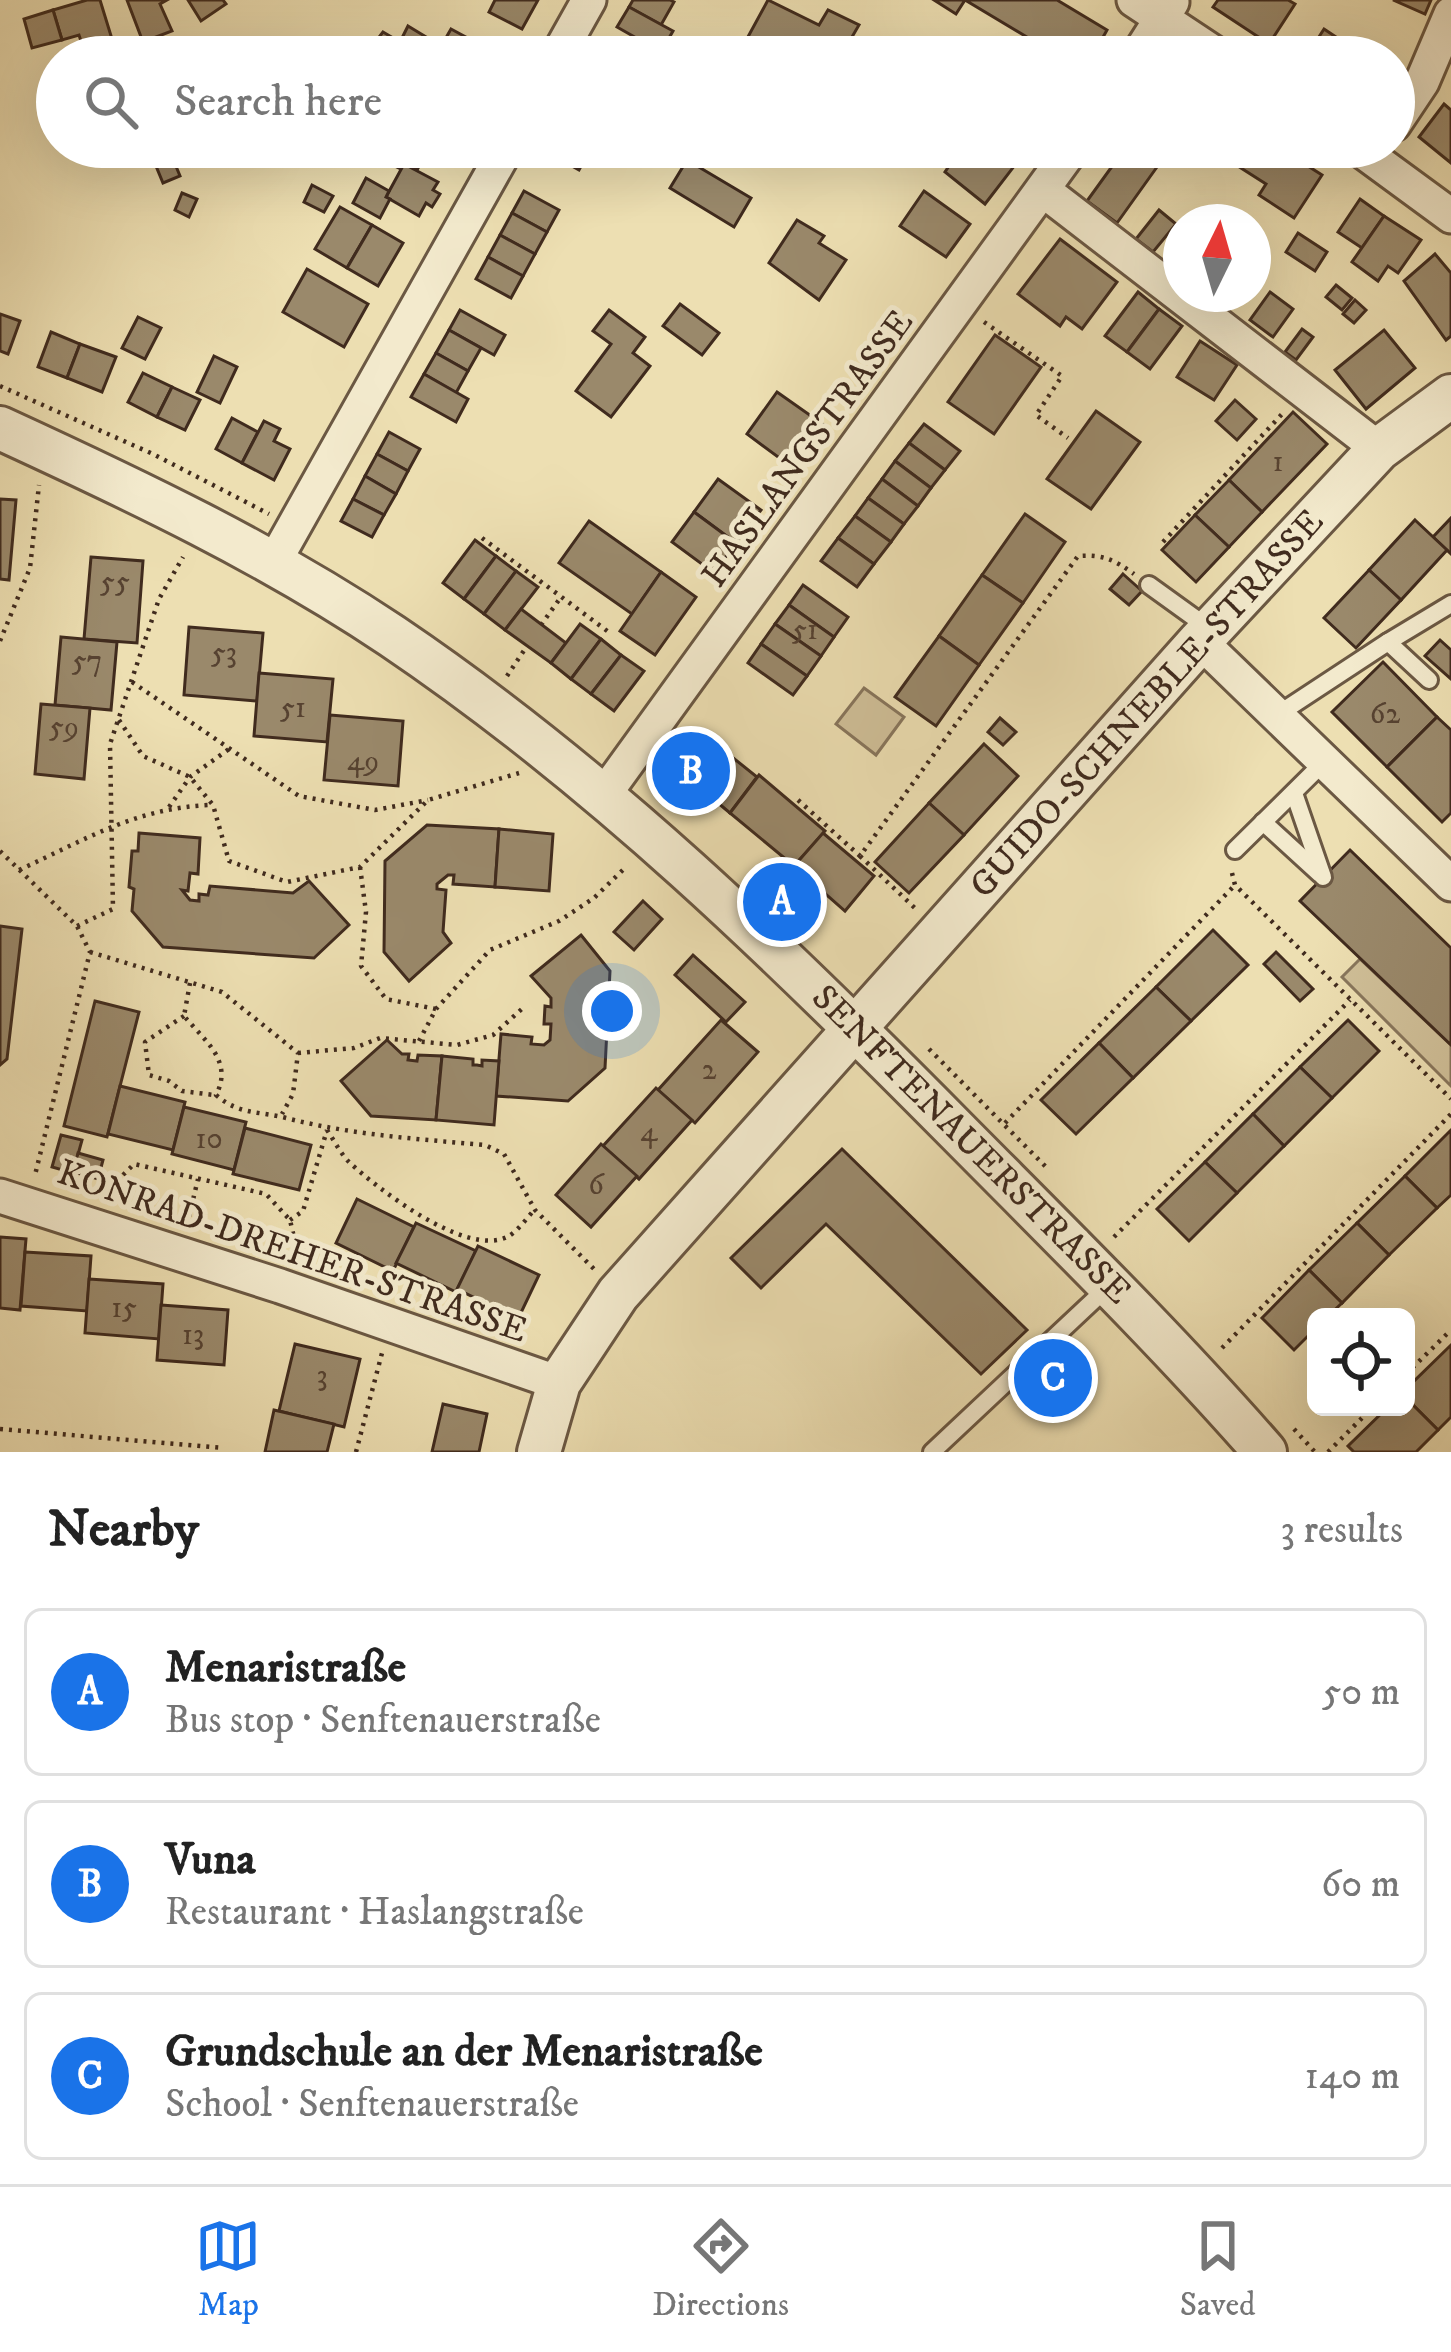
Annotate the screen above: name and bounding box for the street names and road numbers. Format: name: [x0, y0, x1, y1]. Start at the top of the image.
street label: HASLANGSTRASSE: [692, 301, 924, 597]
street label: GUIDO-SCHNEBLE-STRASSE: [960, 500, 1334, 908]
street label: SENFTENAUERSTRASSE: [802, 976, 1140, 1314]
street label: KONRAD-DREHER-STRASSE: [51, 1150, 533, 1354]

